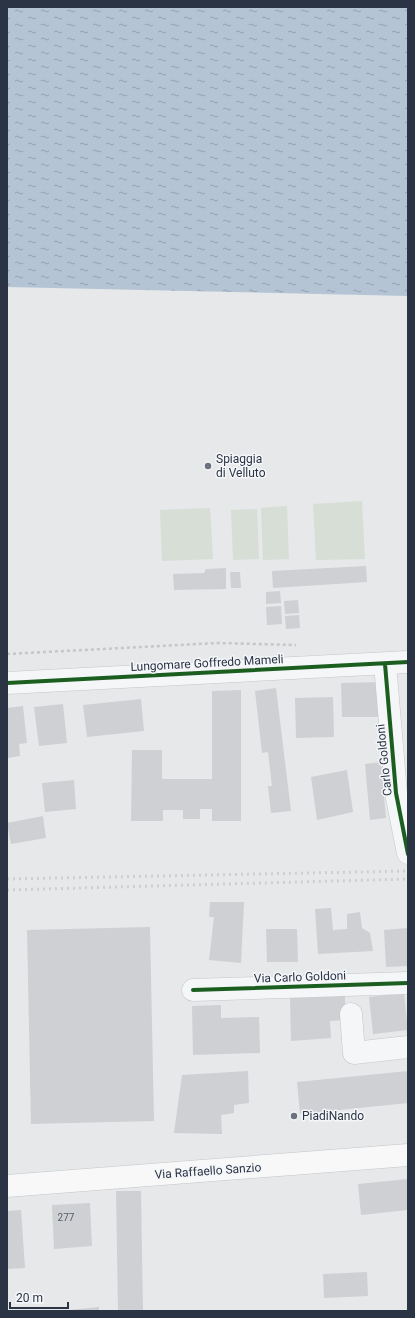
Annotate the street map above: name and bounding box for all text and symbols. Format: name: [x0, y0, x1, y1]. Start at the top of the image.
place label: Spiaggia di Velluto: [216, 452, 266, 480]
marker: Spiaggia di Velluto: [203, 461, 213, 471]
street label: Lungomare Goffredo Mameli: [130, 652, 284, 674]
street label: Carlo Goldoni: [373, 723, 395, 797]
street label: Via Carlo Goldoni: [254, 968, 346, 986]
place label: PiadiNando: [302, 1109, 364, 1123]
marker: PiadiNando: [289, 1111, 299, 1121]
street label: Via Raffaello Sanzio: [154, 1160, 262, 1182]
house number: 277: [58, 1212, 75, 1223]
scale bar: [10, 1284, 68, 1310]
text: 20 m: [16, 1291, 43, 1305]

